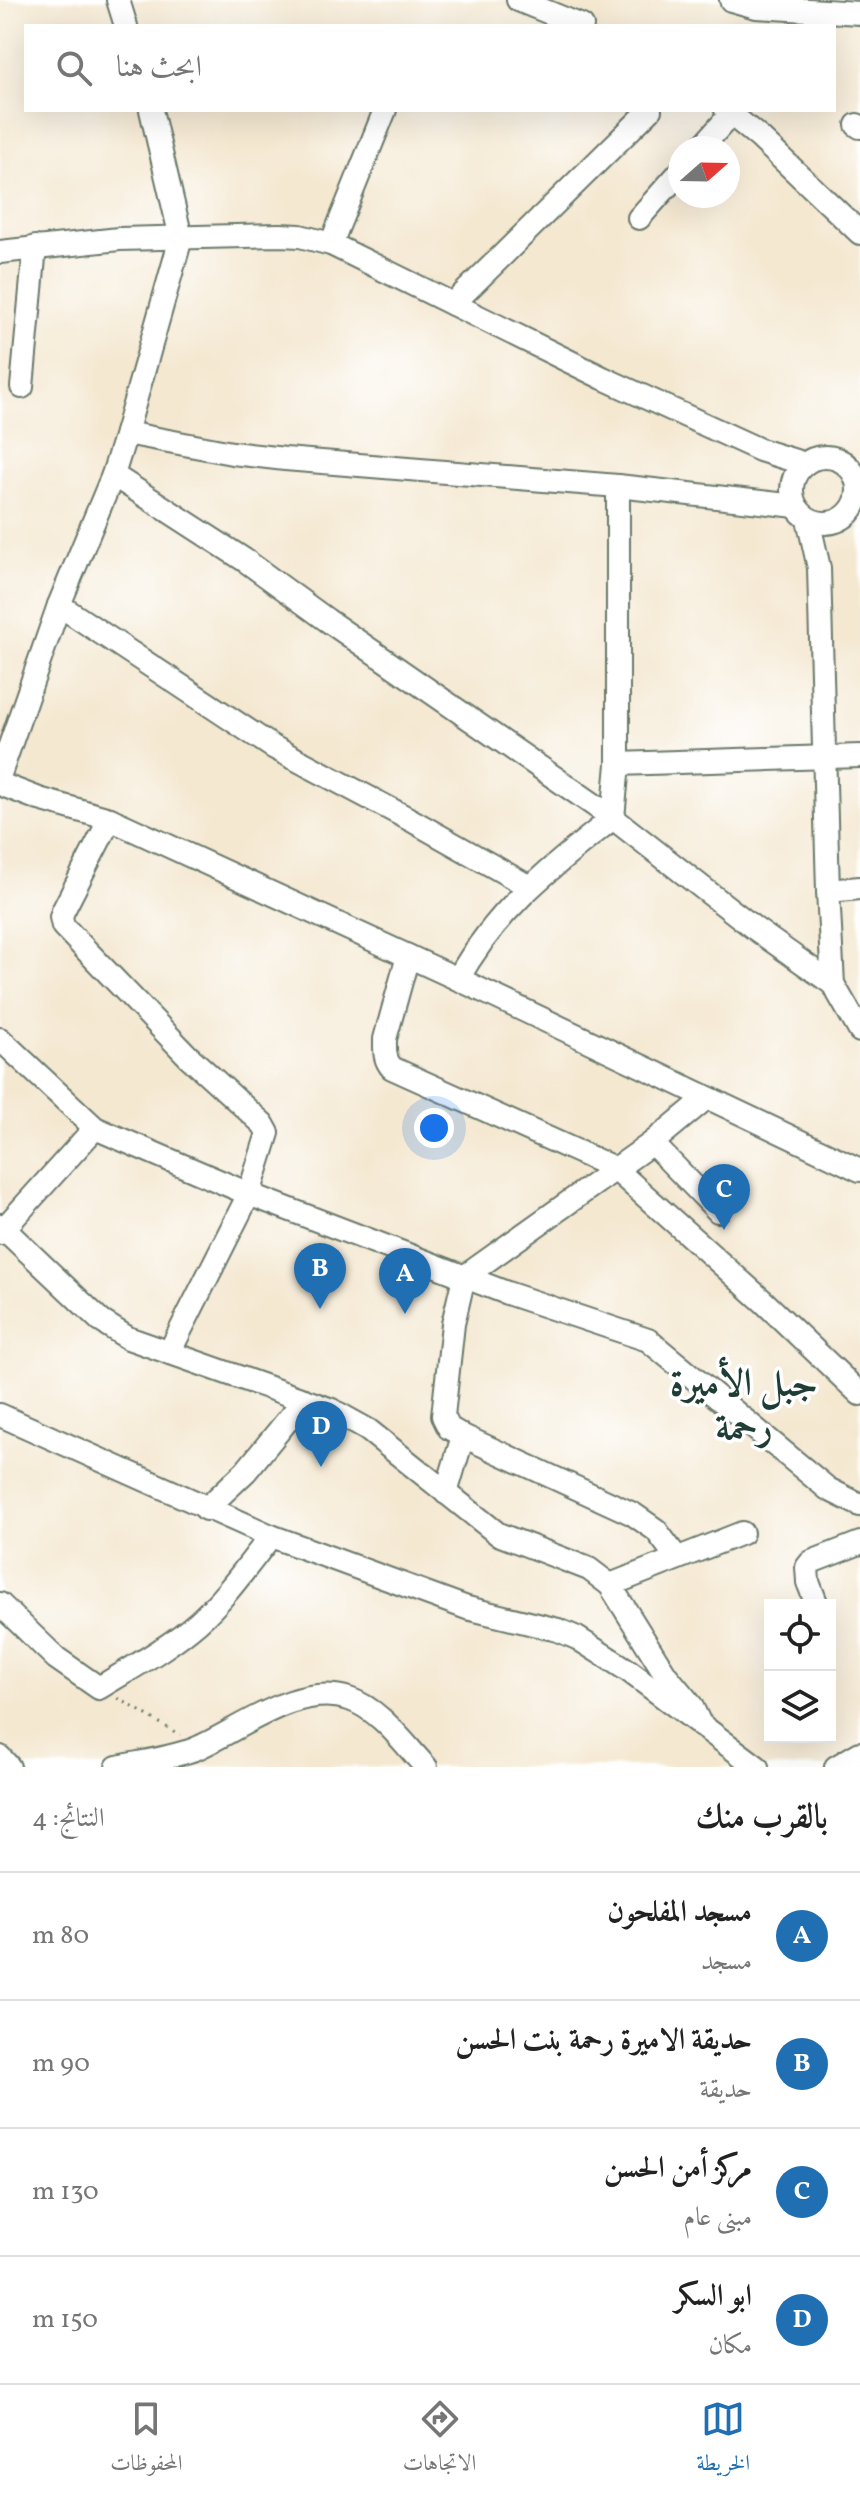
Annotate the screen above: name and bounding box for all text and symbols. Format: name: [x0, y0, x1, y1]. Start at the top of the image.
search box: [24, 24, 836, 112]
icon: search: [52, 46, 96, 90]
text: ابحث هنا: [116, 47, 202, 89]
north arrow: [668, 136, 740, 208]
your location: [414, 1108, 454, 1148]
pin: C: [698, 1164, 750, 1230]
pin: B: [294, 1243, 346, 1309]
pin: A: [379, 1248, 431, 1314]
district label: جبل الأميرة رحمة: [670, 1356, 818, 1456]
pin: D: [295, 1401, 347, 1467]
map controls: [764, 1599, 836, 1743]
button: locate: [764, 1599, 836, 1671]
button: layers: [764, 1671, 836, 1743]
text: بالقرب منك: [696, 1795, 828, 1842]
text: النتائج: 4: [32, 1801, 105, 1837]
text: مسجد المفلحون: [607, 1892, 752, 1934]
text: 80 m: [32, 1918, 89, 1954]
text: A: [793, 1918, 811, 1954]
text: مسجد: [701, 1944, 752, 1980]
text: حديقة الاميرة رحمة بنت الحسن: [455, 2020, 752, 2062]
text: 90 m: [32, 2046, 90, 2082]
text: B: [793, 2046, 811, 2082]
text: حديقة: [699, 2072, 752, 2108]
text: مركز أمن الحسن: [604, 2148, 752, 2190]
text: 130 m: [32, 2174, 99, 2210]
text: C: [794, 2174, 810, 2210]
text: مبنى عام: [684, 2200, 752, 2236]
text: ابو السكر: [675, 2276, 752, 2318]
text: 150 m: [32, 2302, 98, 2338]
text: D: [792, 2302, 812, 2338]
text: مكان: [708, 2328, 752, 2364]
tab: المحفوظات: [110, 2397, 183, 2484]
tab: الاتجاهات: [403, 2397, 476, 2484]
tab: الخريطة: [696, 2397, 750, 2484]

